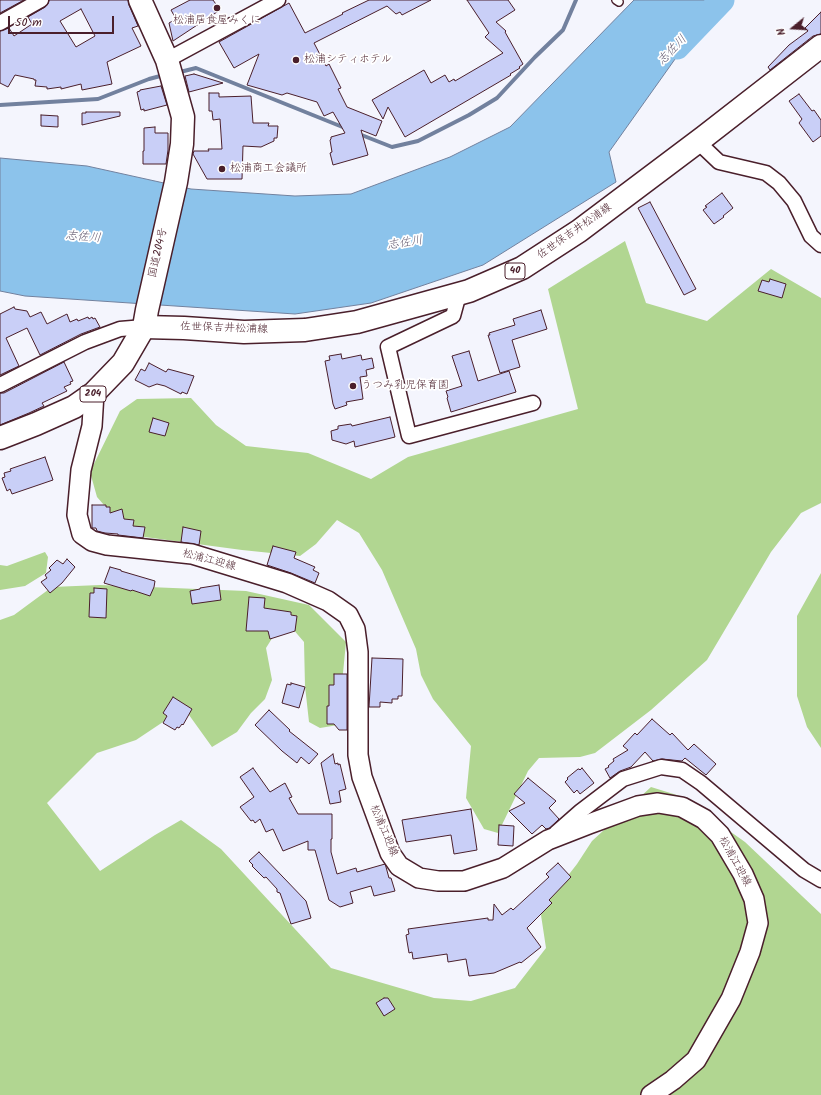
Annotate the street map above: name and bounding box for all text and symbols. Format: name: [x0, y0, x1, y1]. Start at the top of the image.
marker: 松浦居食屋みくに: [212, 3, 222, 13]
scale bar: [10, 8, 116, 34]
north arrow: [773, 8, 813, 48]
text: 50 m: [15, 13, 42, 32]
place label: 松浦居食屋みくに: [173, 14, 261, 28]
text: N: [772, 26, 791, 38]
water label: 志佐川: [655, 33, 691, 69]
place label: 松浦シティホテル: [304, 53, 392, 67]
marker: 松浦シティホテル: [291, 55, 301, 65]
place label: 松浦商工会議所: [230, 162, 307, 176]
marker: 松浦商工会議所: [217, 164, 227, 174]
street label: 佐世保吉井松浦線: [535, 201, 615, 263]
street label: 国道204号: [147, 227, 171, 279]
water label: 志佐川: [64, 229, 102, 247]
water label: 志佐川: [386, 234, 424, 254]
road number: 40: [505, 263, 525, 279]
street label: 佐世保吉井松浦線: [180, 321, 268, 337]
place label: うつみ乳児保育園: [361, 379, 449, 393]
marker: うつみ乳児保育園: [348, 381, 358, 391]
road number: 204: [80, 386, 106, 402]
street label: 松浦江迎線: [181, 548, 237, 574]
street label: 松浦江迎線: [366, 803, 400, 859]
street label: 松浦江迎線: [715, 835, 753, 889]

